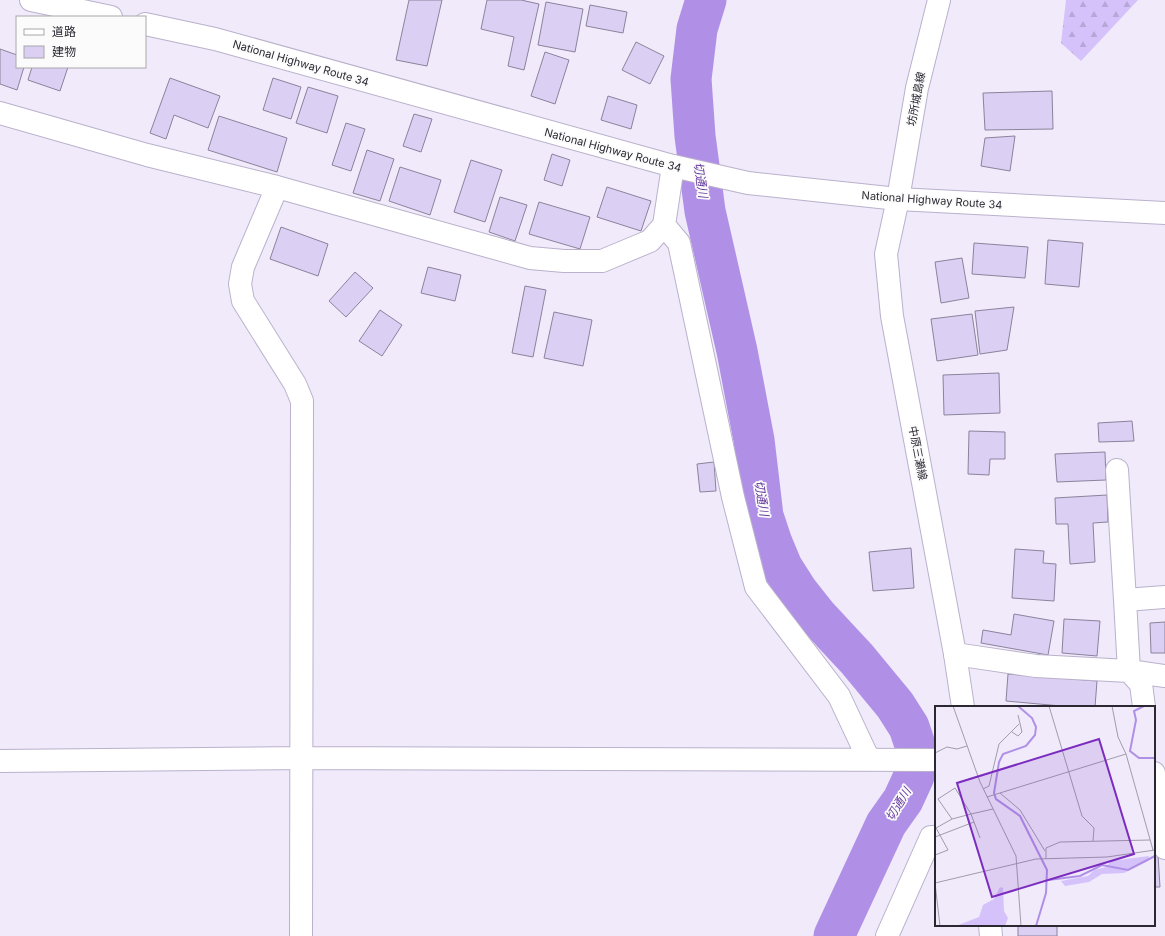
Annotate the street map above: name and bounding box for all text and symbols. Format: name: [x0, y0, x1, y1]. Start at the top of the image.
legend: [16, 16, 146, 68]
text: 道路: [52, 24, 76, 39]
street label: National Highway Route 34: [231, 37, 371, 89]
text: 建物: [52, 44, 76, 59]
street label: 坊所城島線: [904, 71, 928, 127]
street label: National Highway Route 34: [543, 125, 683, 175]
water label: 切通川: [691, 161, 711, 201]
street label: National Highway Route 34: [861, 188, 1003, 212]
street label: 中原三瀬線: [906, 425, 930, 481]
water label: 切通川: [752, 479, 773, 519]
inset map: [935, 706, 1155, 926]
water label: 切通川: [882, 783, 915, 823]

